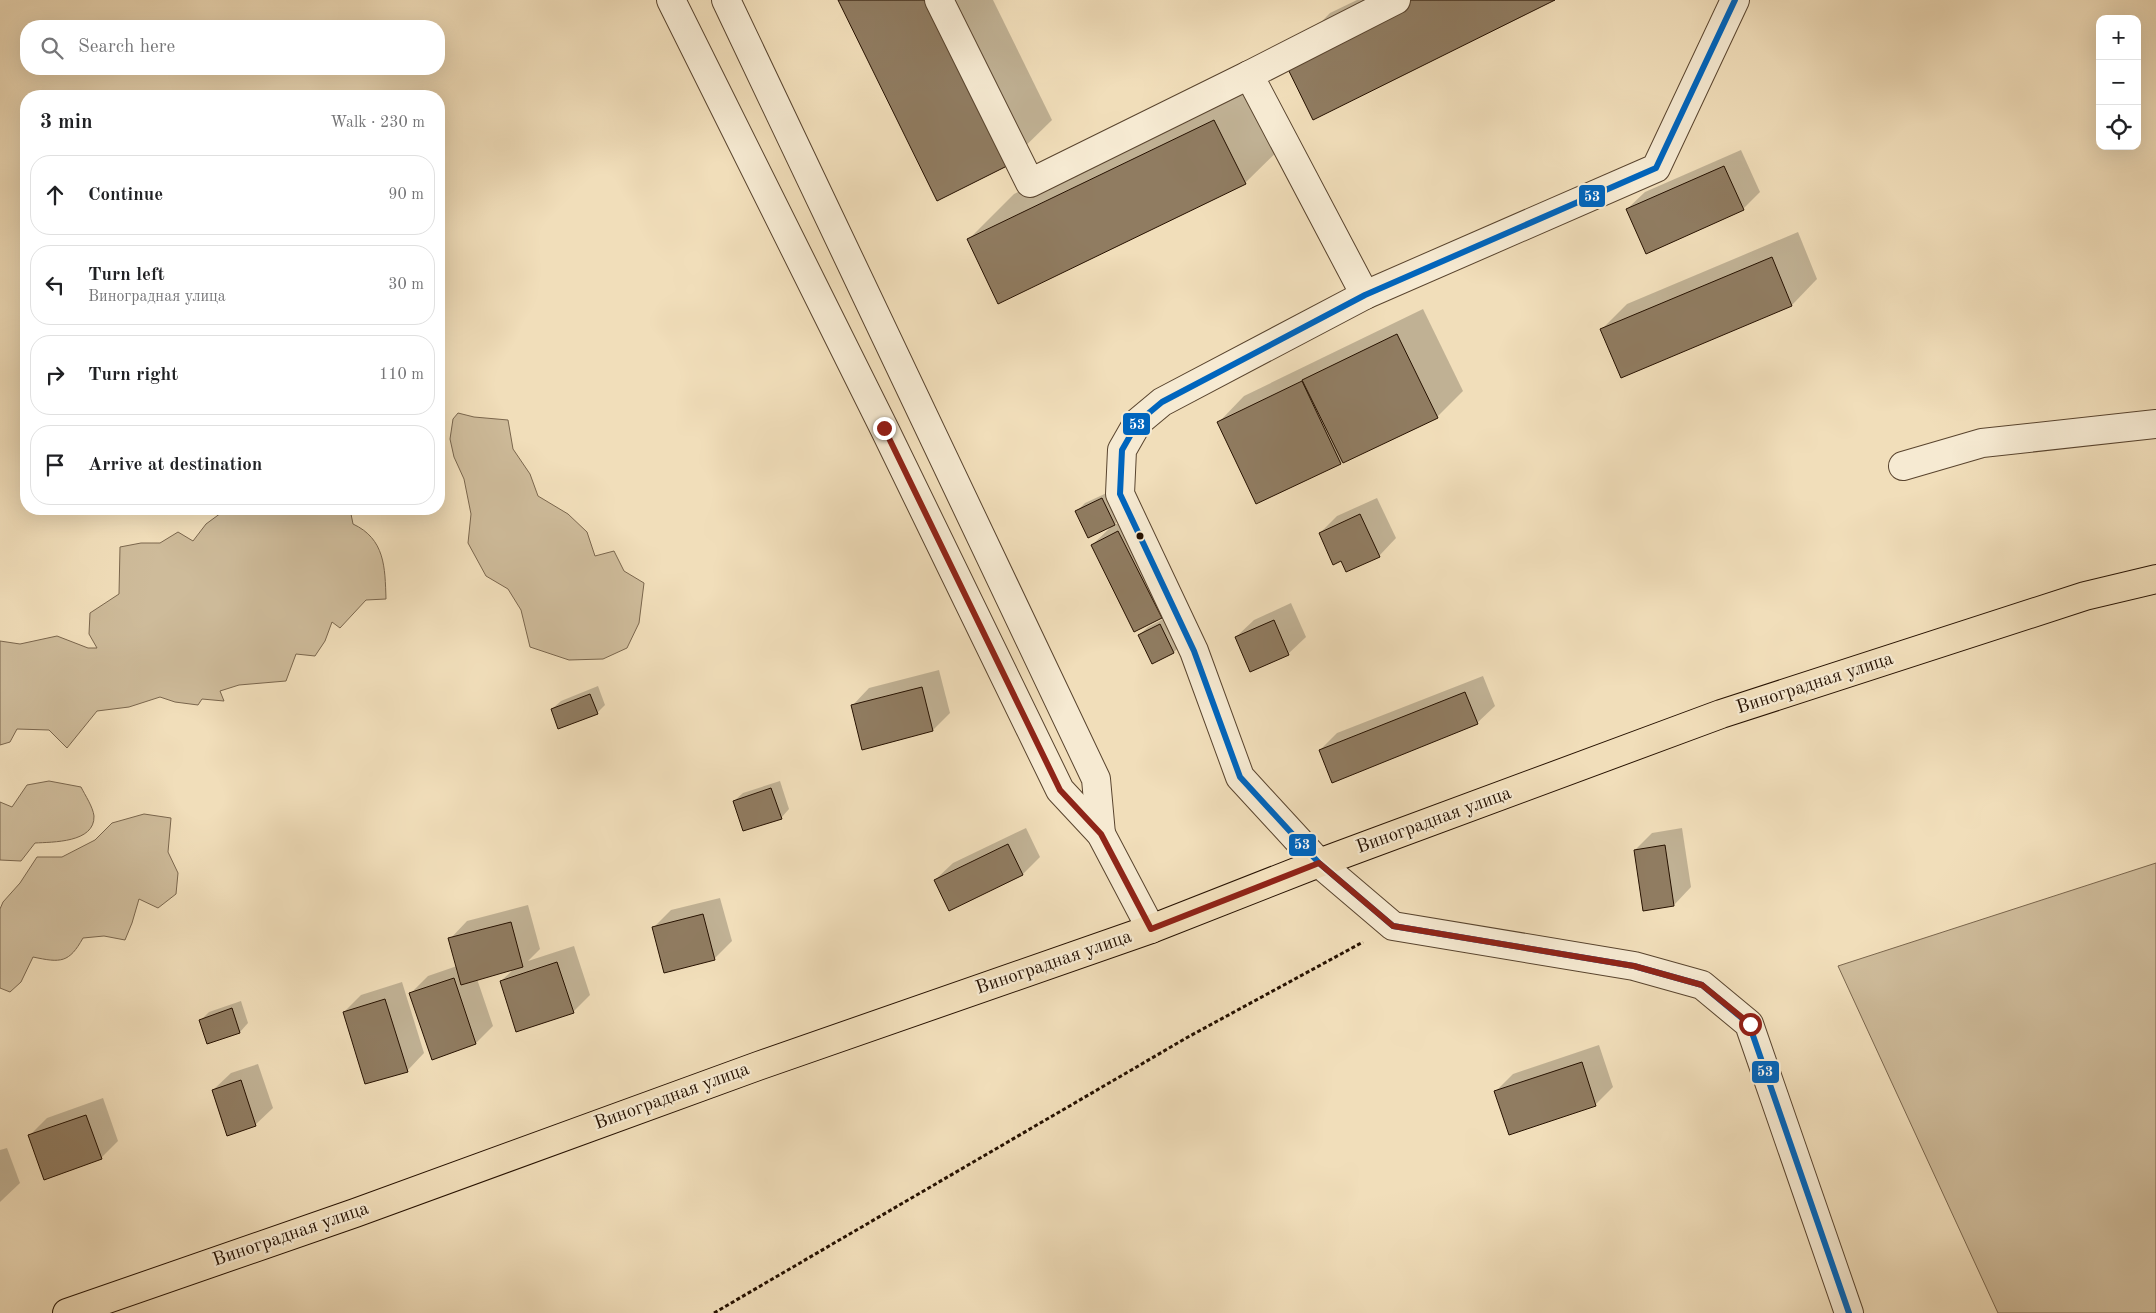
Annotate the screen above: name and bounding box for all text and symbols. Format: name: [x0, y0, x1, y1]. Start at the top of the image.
map controls: [2096, 15, 2141, 150]
button: +: [2096, 15, 2141, 60]
search box: [20, 20, 445, 75]
icon: search: [38, 34, 66, 62]
text: Search here: [78, 38, 175, 57]
button: −: [2096, 60, 2141, 105]
button: locate: [2096, 105, 2141, 150]
text: 3 min: [40, 112, 93, 133]
text: Walk · 230 m: [330, 115, 425, 131]
icon: ahead: [41, 181, 69, 209]
line badge: 53: [1578, 184, 1606, 208]
text: Continue: [88, 186, 163, 205]
text: 90 m: [388, 187, 424, 203]
text: 53: [1584, 190, 1600, 204]
text: Turn left: [88, 266, 165, 285]
icon: left: [41, 271, 69, 299]
text: 30 m: [388, 277, 424, 293]
text: Виноградная улица: [88, 289, 226, 305]
icon: right: [41, 361, 69, 389]
text: Turn right: [88, 366, 178, 385]
text: 110 m: [379, 367, 424, 383]
line badge: 53: [1122, 412, 1151, 436]
route end: [873, 417, 896, 440]
text: 53: [1129, 418, 1145, 432]
icon: arrive: [41, 451, 69, 479]
text: Arrive at destination: [88, 456, 262, 475]
unlabelled marker: [1135, 531, 1145, 541]
street label: Виноградная улица: [1734, 649, 1896, 718]
street label: Виноградная улица: [1354, 784, 1515, 858]
line badge: 53: [1288, 833, 1317, 857]
text: 53: [1294, 838, 1310, 852]
street label: Виноградная улица: [974, 927, 1135, 999]
route start: [1739, 1013, 1762, 1036]
street label: Виноградная улица: [592, 1060, 753, 1134]
line badge: 53: [1751, 1060, 1780, 1084]
text: 53: [1757, 1065, 1773, 1079]
street label: Виноградная улица: [211, 1199, 372, 1271]

